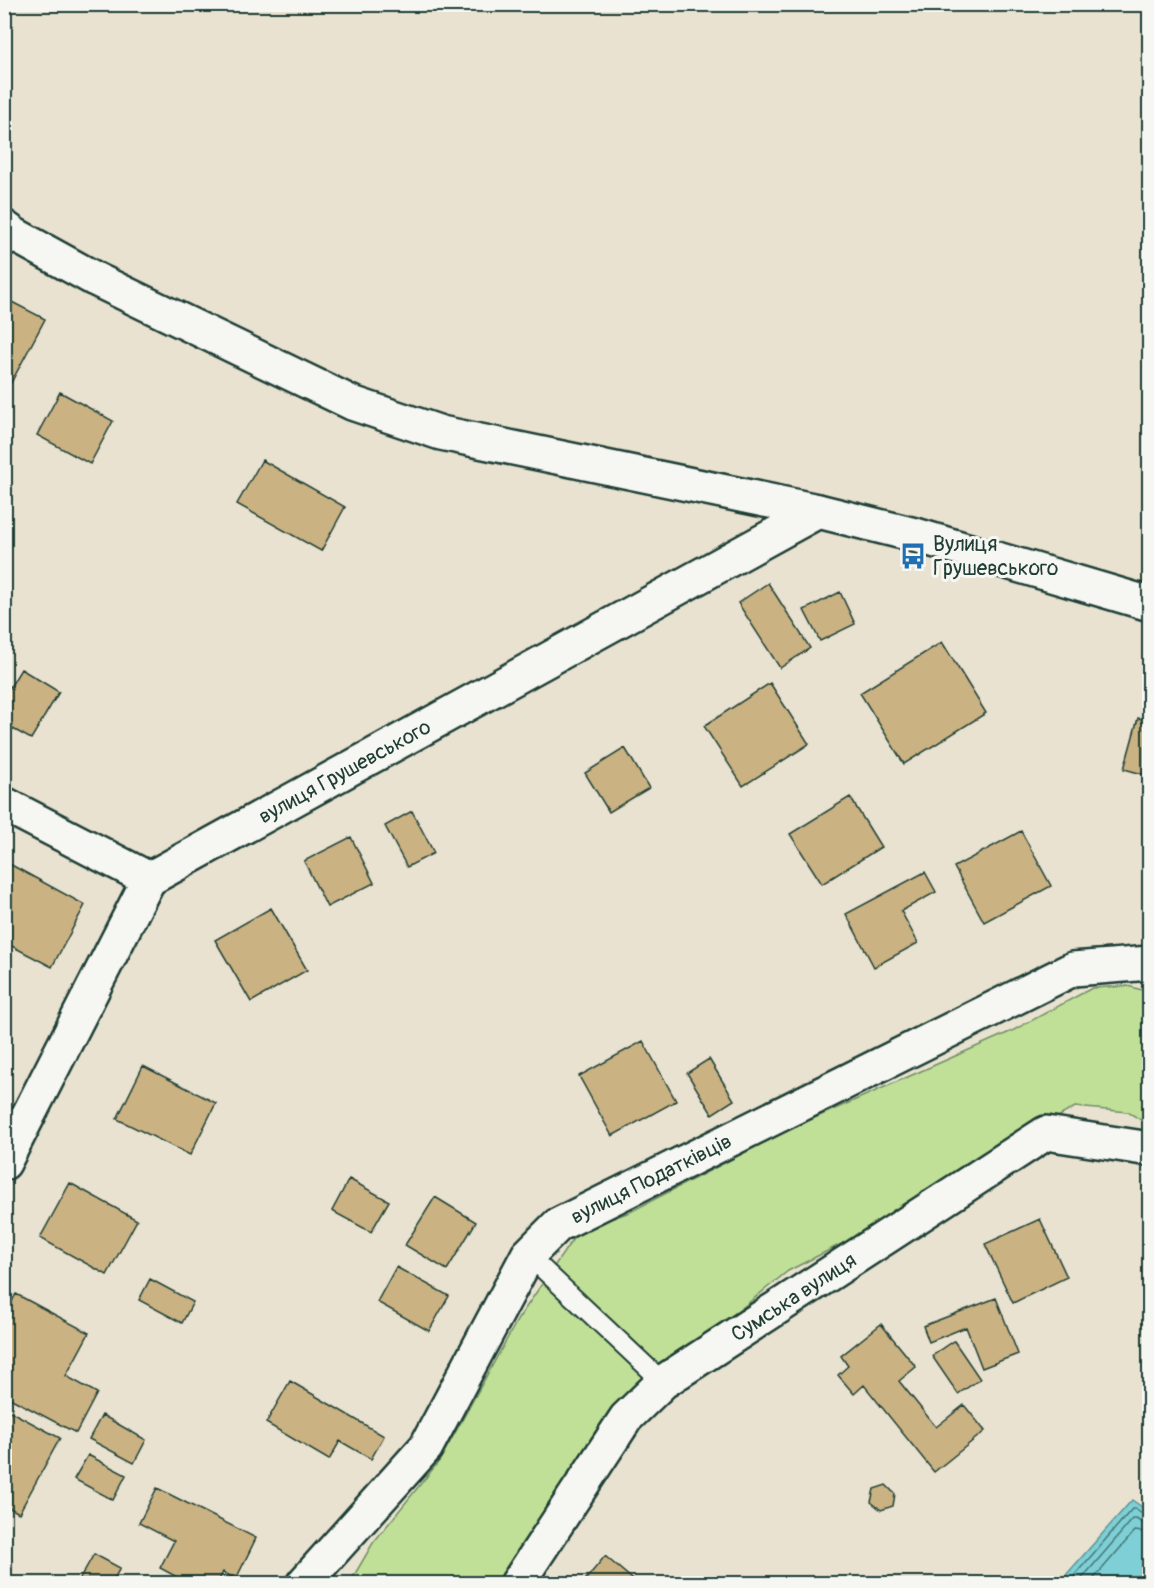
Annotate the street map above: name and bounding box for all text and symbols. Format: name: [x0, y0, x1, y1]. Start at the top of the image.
place label: Вулиця Грушевського: [933, 531, 1058, 582]
bus stop icon: Вулиця Грушевського: [898, 541, 928, 571]
street label: вулиця Грушевського: [254, 714, 436, 830]
street label: вулиця Податківців: [566, 1128, 736, 1230]
street label: Сумська вулиця: [726, 1247, 862, 1348]

